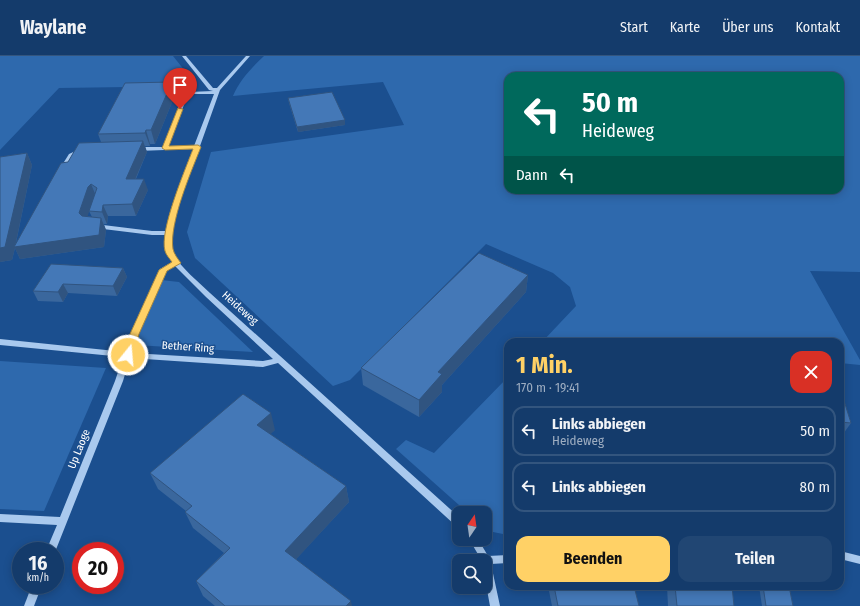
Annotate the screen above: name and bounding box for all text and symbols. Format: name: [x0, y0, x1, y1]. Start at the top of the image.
text: Waylane: [20, 16, 86, 39]
text: Start: [620, 19, 648, 36]
text: Karte: [670, 19, 700, 36]
text: Über uns: [722, 19, 774, 36]
text: Kontakt: [796, 19, 840, 36]
pin: [163, 68, 197, 109]
icon: arrive: [169, 74, 191, 96]
text: 50 m: [582, 86, 638, 119]
icon: left: [516, 88, 568, 140]
text: Heideweg: [582, 120, 654, 142]
icon: left: [556, 164, 578, 186]
text: Dann: [516, 166, 548, 184]
street label: Heideweg: [219, 288, 261, 328]
position arrow: [107, 334, 149, 376]
street label: Bether Ring: [161, 339, 215, 355]
text: 1 Min.: [516, 351, 573, 379]
button: close: [790, 351, 832, 393]
text: 170 m · 19:41: [516, 380, 580, 395]
text: Links abbiegen: [552, 415, 646, 433]
icon: left: [518, 420, 540, 442]
text: 50 m: [800, 422, 830, 440]
street label: Up Laoge: [65, 427, 93, 471]
text: Heideweg: [552, 433, 604, 448]
icon: left: [518, 476, 540, 498]
text: Links abbiegen: [552, 478, 646, 496]
text: 80 m: [800, 478, 830, 496]
north arrow: [452, 506, 492, 546]
map controls: [452, 506, 492, 594]
button: Beenden: [516, 536, 670, 582]
button: Teilen: [678, 536, 832, 582]
speed limit sign: 20: [72, 542, 124, 594]
text: 16: [29, 551, 47, 575]
button: search: [452, 554, 492, 594]
text: km/h: [27, 572, 49, 584]

